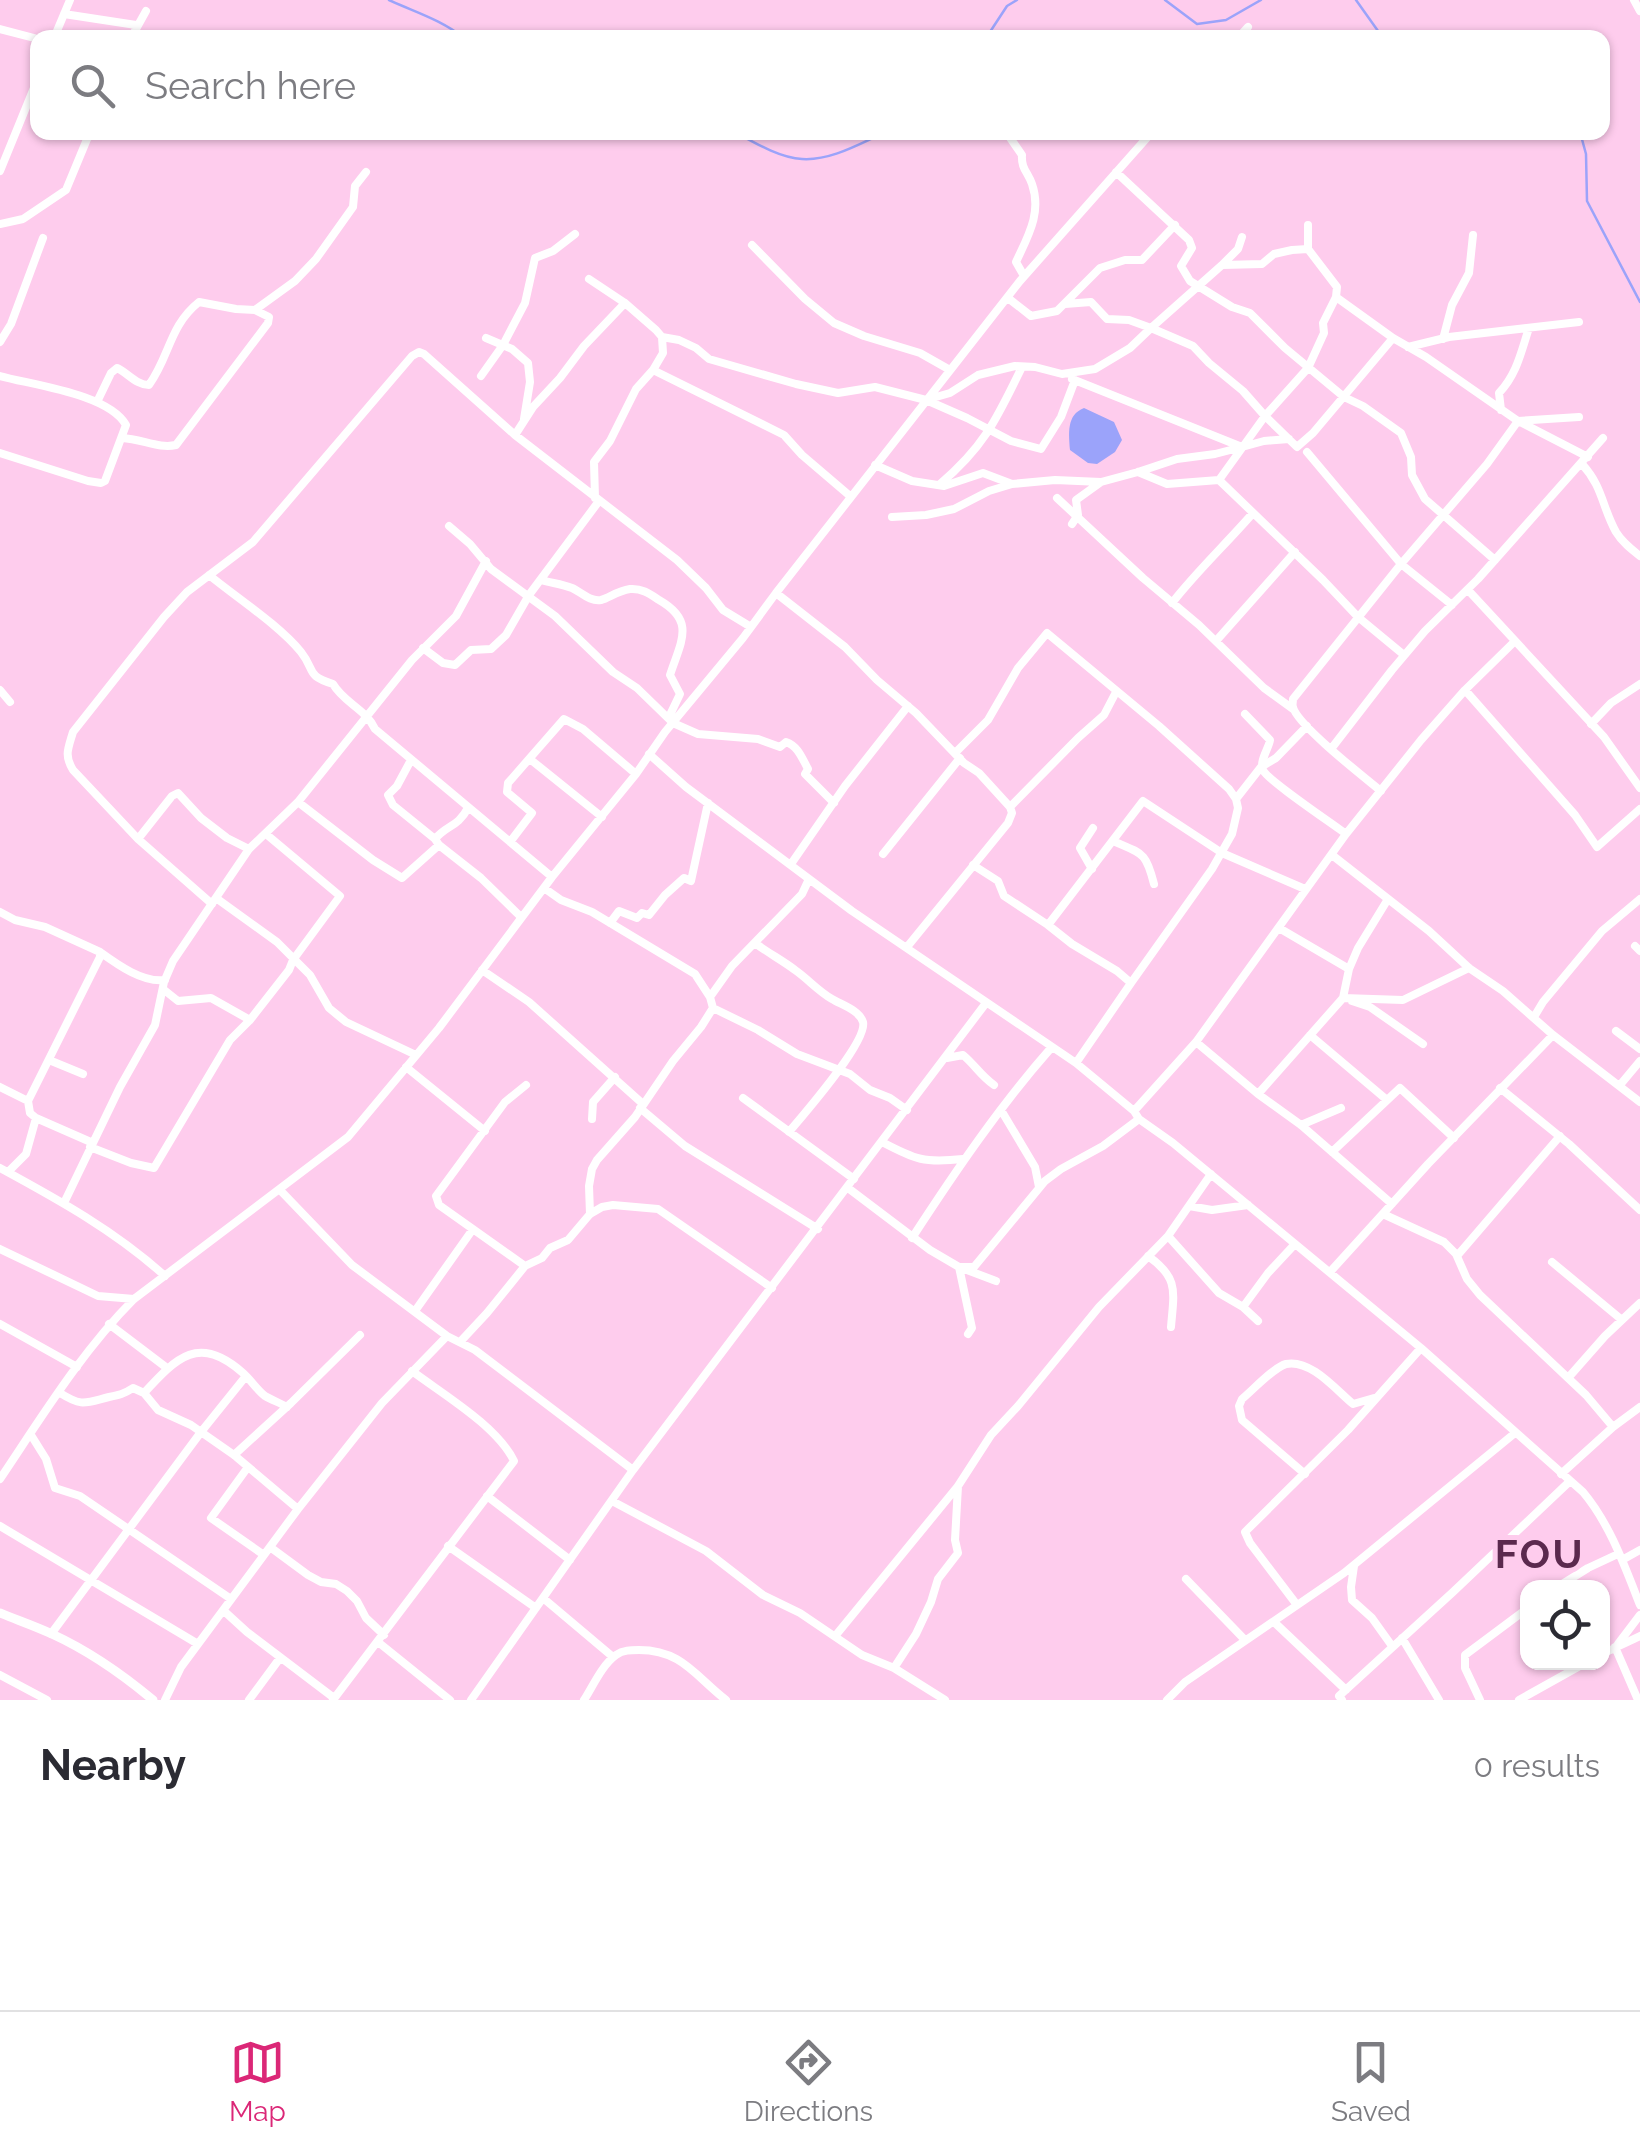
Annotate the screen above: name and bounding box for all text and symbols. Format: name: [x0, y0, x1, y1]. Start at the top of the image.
search box: [30, 30, 1610, 140]
icon: search: [65, 58, 120, 113]
text: Search here: [145, 63, 356, 108]
district label: FOU: [1495, 1530, 1585, 1577]
map controls: [1520, 1580, 1610, 1670]
button: locate: [1520, 1580, 1610, 1670]
text: Nearby: [40, 1741, 186, 1790]
text: 0 results: [1473, 1747, 1600, 1784]
tab: Map: [229, 2035, 286, 2128]
tab: Directions: [744, 2035, 873, 2128]
tab: Saved: [1331, 2035, 1411, 2128]

